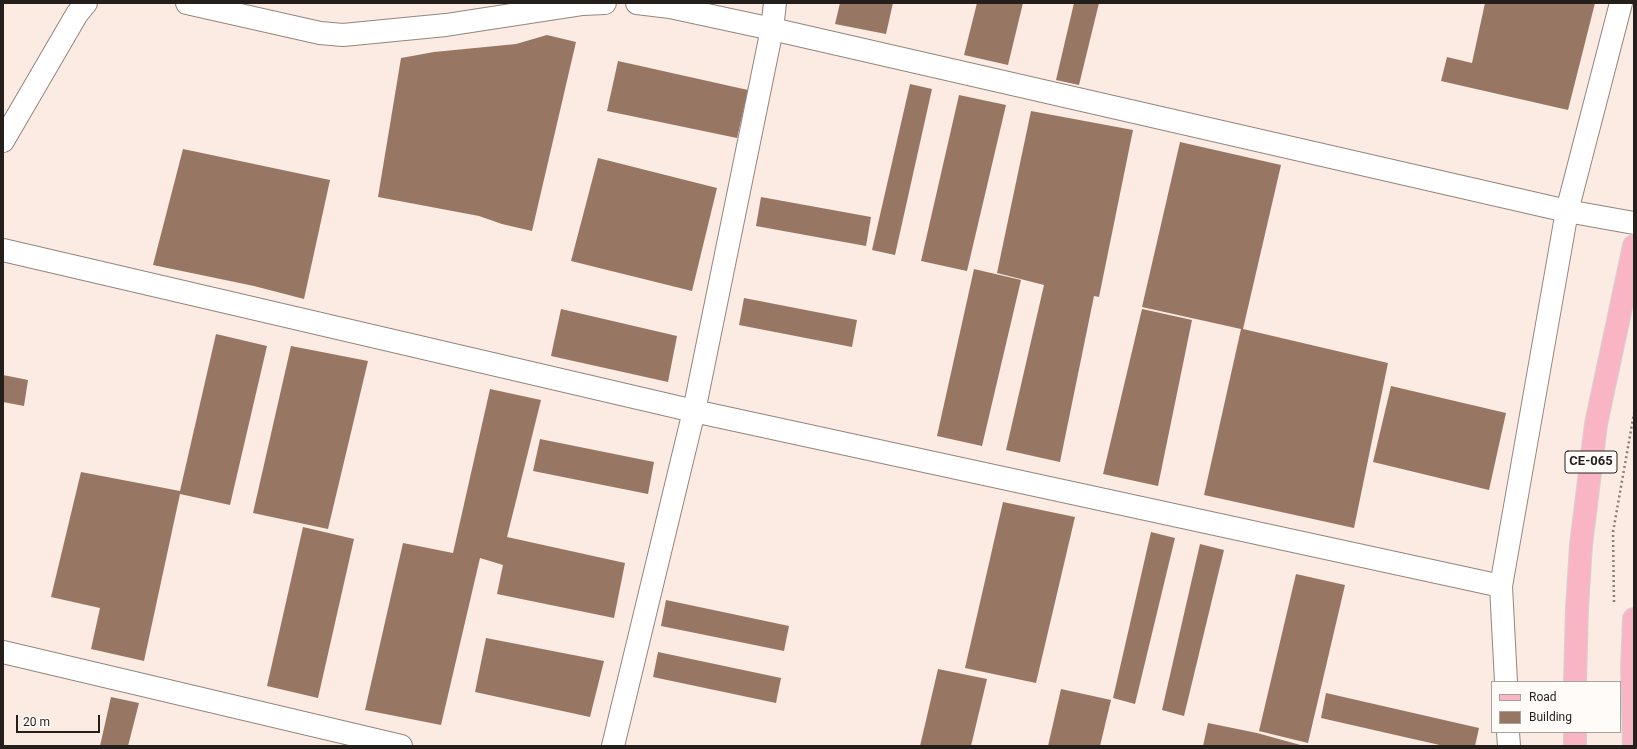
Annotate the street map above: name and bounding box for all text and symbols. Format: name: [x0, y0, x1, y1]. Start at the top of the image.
road number: CE-065: [1565, 451, 1617, 473]
legend: [1491, 681, 1621, 733]
text: Road: [1529, 690, 1557, 704]
scale bar: [18, 707, 102, 733]
text: Building: [1529, 710, 1572, 724]
text: 20 m: [23, 715, 50, 729]

